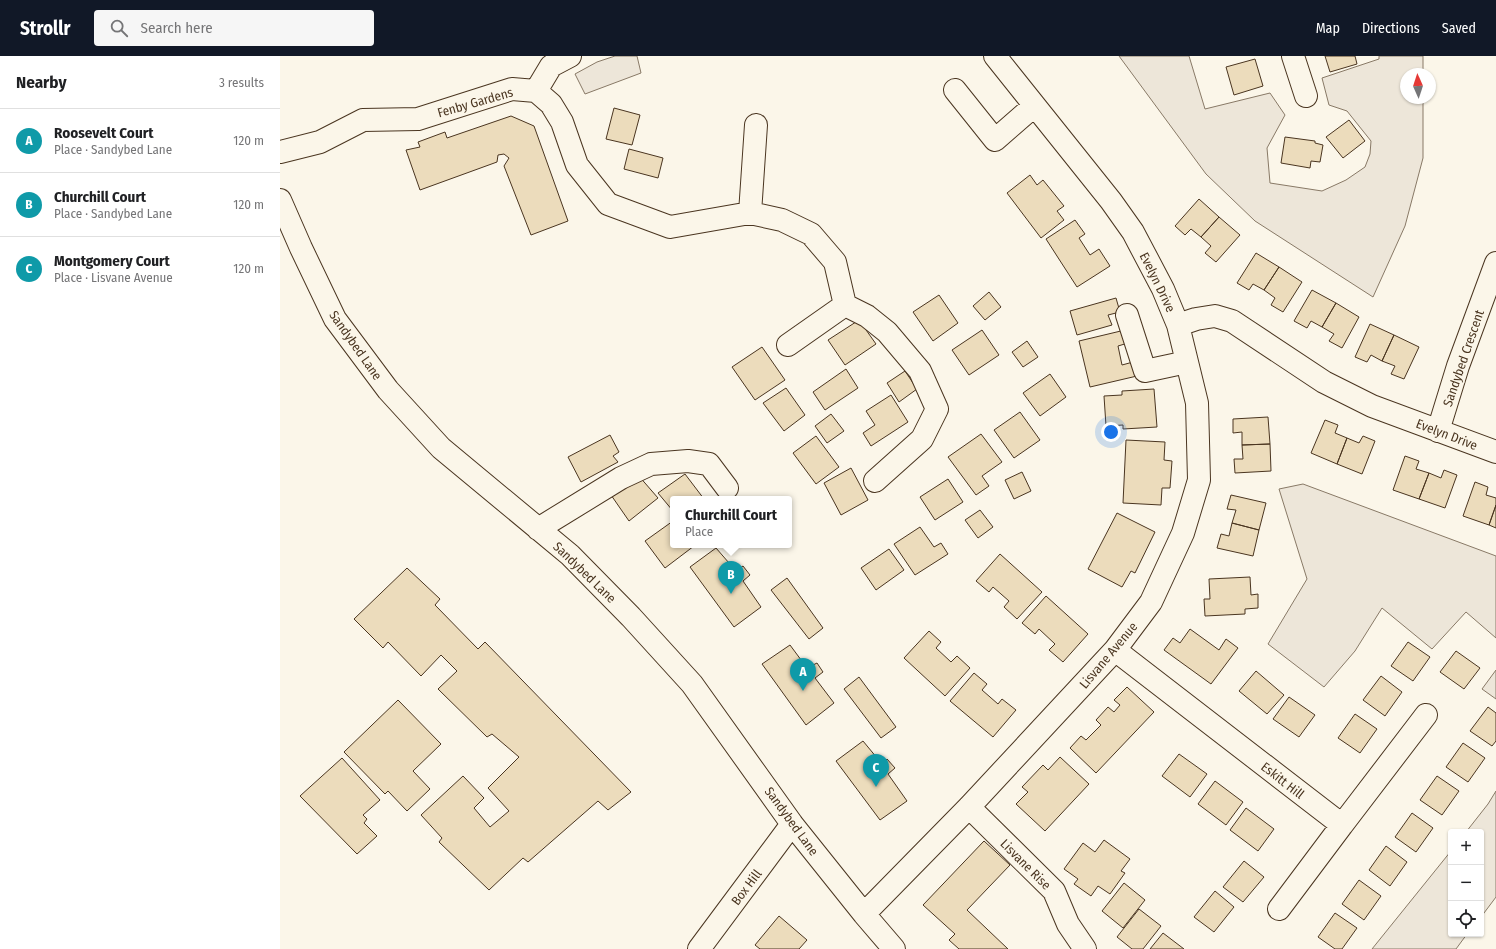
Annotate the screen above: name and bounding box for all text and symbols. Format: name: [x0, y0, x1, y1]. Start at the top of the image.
search box: [94, 10, 374, 46]
text: Strollr: [20, 17, 70, 40]
icon: search: [108, 17, 130, 39]
text: Search here: [140, 19, 213, 37]
text: Map: [1316, 20, 1340, 37]
text: Directions: [1362, 20, 1420, 37]
text: Saved: [1442, 20, 1476, 37]
north arrow: [1400, 68, 1436, 104]
text: Nearby: [16, 72, 67, 93]
text: 3 results: [219, 75, 264, 90]
street label: Fenby Gardens: [436, 84, 515, 120]
text: Roosevelt Court: [54, 124, 153, 142]
text: A: [25, 133, 33, 148]
text: 120 m: [233, 133, 264, 148]
text: Place · Sandybed Lane: [54, 142, 172, 157]
text: Churchill Court: [54, 188, 146, 206]
text: B: [25, 197, 33, 212]
text: 120 m: [233, 197, 264, 212]
text: Place · Sandybed Lane: [54, 206, 172, 221]
street label: Evelyn Drive: [1137, 250, 1178, 315]
text: Montgomery Court: [54, 252, 170, 270]
text: C: [26, 261, 32, 276]
text: 120 m: [233, 261, 264, 276]
text: Place · Lisvane Avenue: [54, 270, 173, 285]
street label: Sandybed Crescent: [1440, 307, 1487, 408]
street label: Sandybed Lane: [326, 308, 385, 383]
street label: Evelyn Drive: [1414, 416, 1480, 453]
your location: [1101, 422, 1121, 442]
popup: [670, 496, 792, 548]
text: Churchill Court: [685, 506, 777, 524]
text: Place: [685, 524, 713, 539]
street label: Sandybed Lane: [550, 539, 619, 606]
pin: B: [718, 561, 744, 594]
street label: Lisvane Avenue: [1076, 619, 1140, 691]
pin: A: [790, 658, 816, 691]
pin: C: [863, 754, 889, 787]
street label: Eskitt Hill: [1258, 759, 1308, 802]
street label: Sandybed Lane: [762, 784, 822, 859]
map controls: [1448, 829, 1484, 937]
button: +: [1448, 829, 1484, 865]
street label: Lisvane Rise: [997, 836, 1054, 893]
button: −: [1448, 865, 1484, 901]
street label: Box Hill: [728, 866, 765, 908]
button: locate: [1448, 901, 1484, 937]

